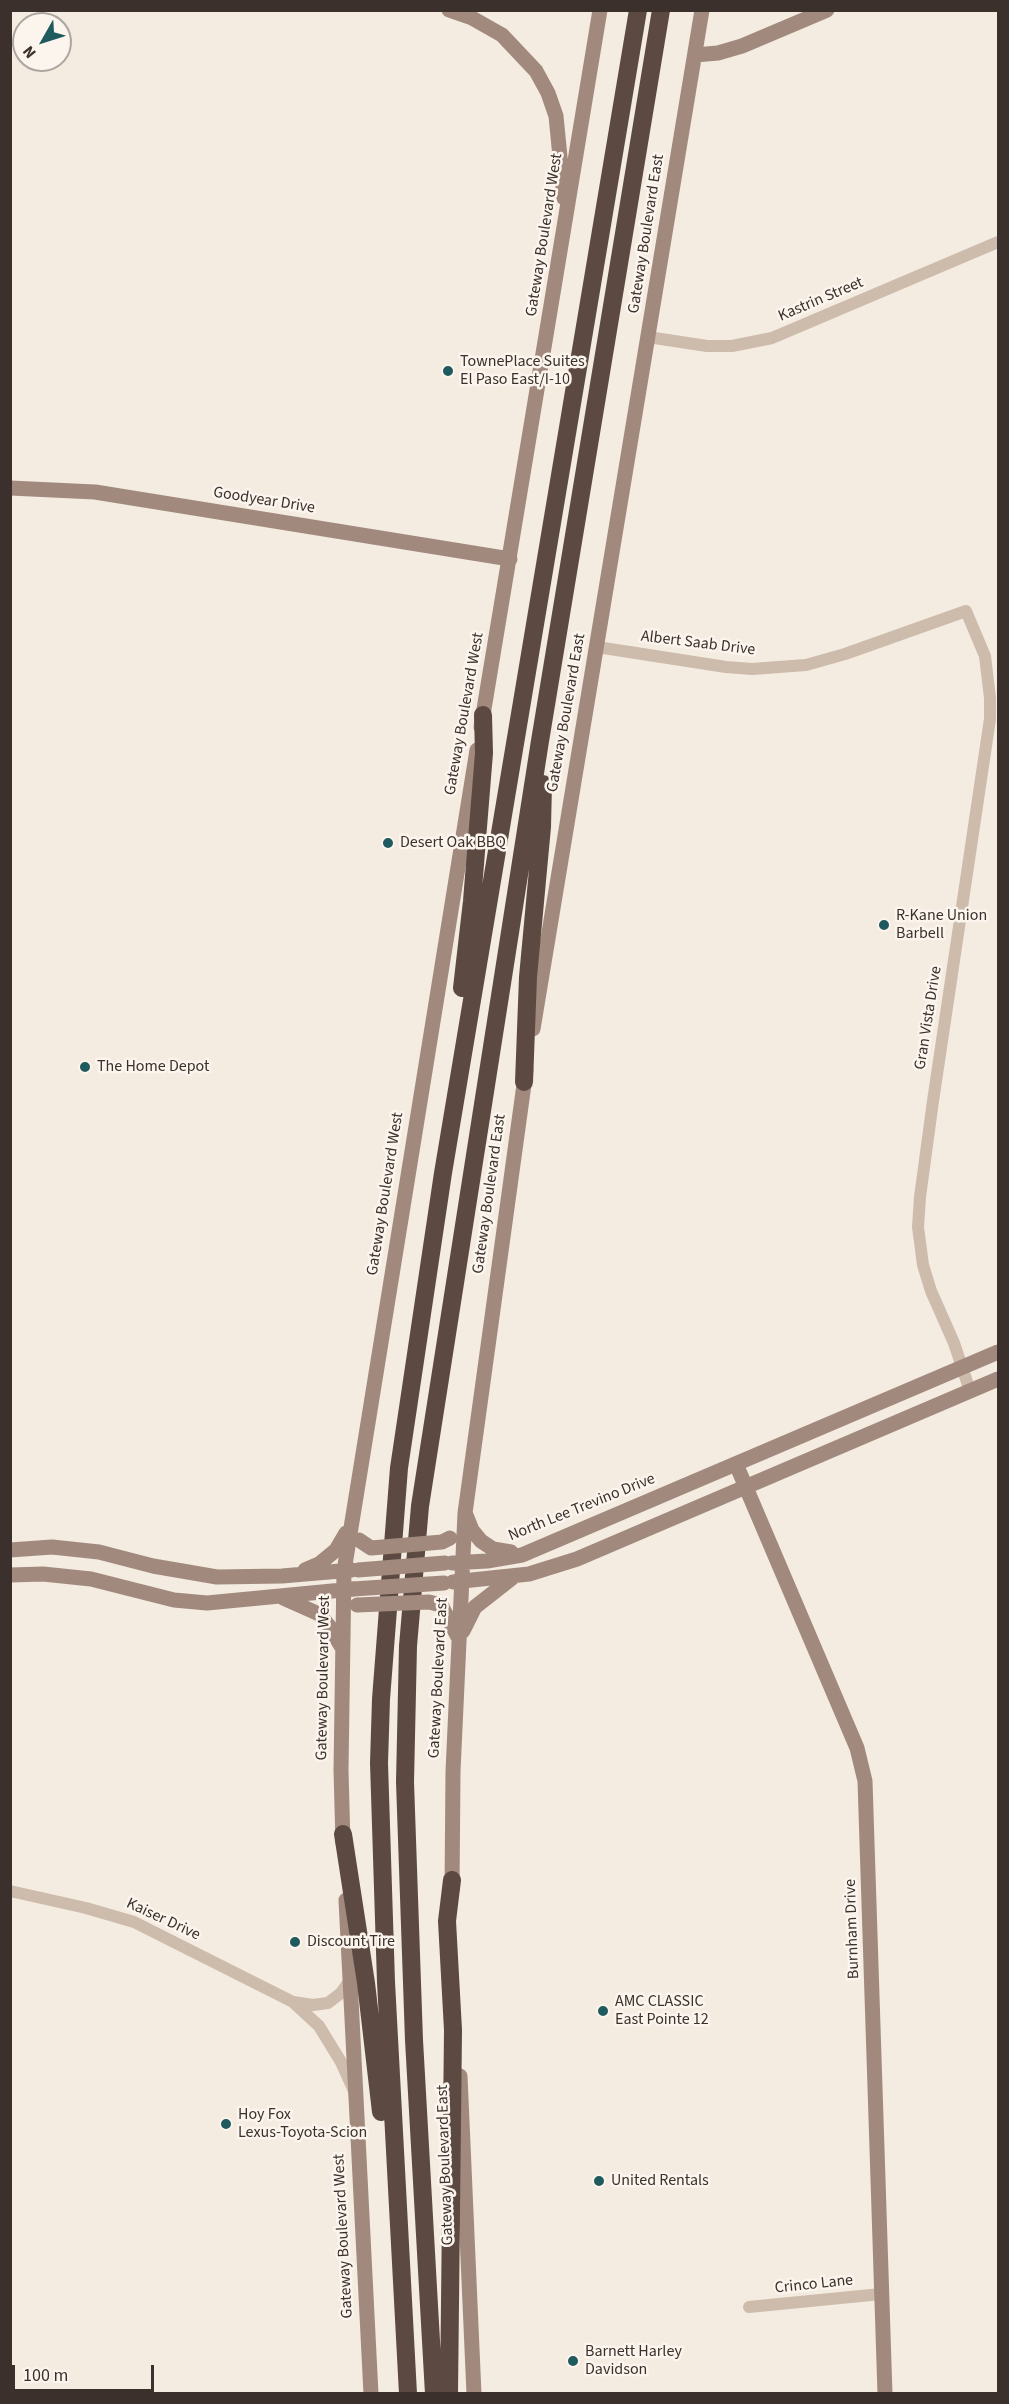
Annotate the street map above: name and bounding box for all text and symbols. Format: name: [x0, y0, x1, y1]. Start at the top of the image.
north arrow: [12, 12, 72, 72]
text: N: [18, 41, 41, 63]
street label: Gateway Boulevard West: [523, 152, 567, 318]
street label: Gateway Boulevard East: [625, 153, 669, 315]
street label: Kastrin Street: [776, 273, 866, 327]
place label: TownePlace Suites El Paso East/I-10: [460, 352, 585, 390]
marker: TownePlace Suites El Paso East/I-10: [441, 364, 455, 378]
street label: Goodyear Drive: [212, 483, 316, 519]
street label: Albert Saab Drive: [640, 627, 756, 661]
street label: Gateway Boulevard West: [441, 631, 489, 797]
street label: Gateway Boulevard East: [544, 632, 590, 794]
place label: Desert Oak BBQ: [400, 833, 506, 853]
marker: Desert Oak BBQ: [381, 836, 395, 850]
place label: R-Kane Union Barbell: [896, 906, 987, 944]
marker: R-Kane Union Barbell: [877, 918, 891, 932]
street label: Gran Vista Drive: [911, 965, 947, 1071]
place label: The Home Depot: [97, 1057, 209, 1077]
marker: The Home Depot: [78, 1060, 92, 1074]
street label: Gateway Boulevard West: [364, 1111, 408, 1277]
street label: Gateway Boulevard East: [469, 1113, 511, 1275]
street label: North Lee Trevino Drive: [506, 1470, 658, 1546]
street label: Gateway Boulevard West: [313, 1595, 335, 1761]
street label: Gateway Boulevard East: [425, 1597, 453, 1759]
street label: Burnham Drive: [842, 1879, 864, 1979]
street label: Kaiser Drive: [123, 1895, 203, 1945]
place label: Discount Tire: [307, 1932, 395, 1952]
marker: Discount Tire: [288, 1935, 302, 1949]
place label: AMC CLASSIC East Pointe 12: [615, 1992, 709, 2030]
marker: AMC CLASSIC East Pointe 12: [596, 2004, 610, 2018]
street label: Gateway Boulevard East: [434, 2084, 458, 2246]
place label: Hoy Fox Lexus-Toyota-Scion: [238, 2105, 367, 2143]
marker: Hoy Fox Lexus-Toyota-Scion: [219, 2117, 233, 2131]
street label: Gateway Boulevard West: [330, 2153, 358, 2319]
place label: United Rentals: [611, 2171, 709, 2191]
marker: United Rentals: [592, 2174, 606, 2188]
street label: Crinco Lane: [774, 2271, 854, 2299]
place label: Barnett Harley Davidson: [585, 2342, 682, 2380]
scale bar: [15, 2353, 158, 2391]
marker: Barnett Harley Davidson: [566, 2354, 580, 2368]
text: 100 m: [23, 2363, 68, 2388]

